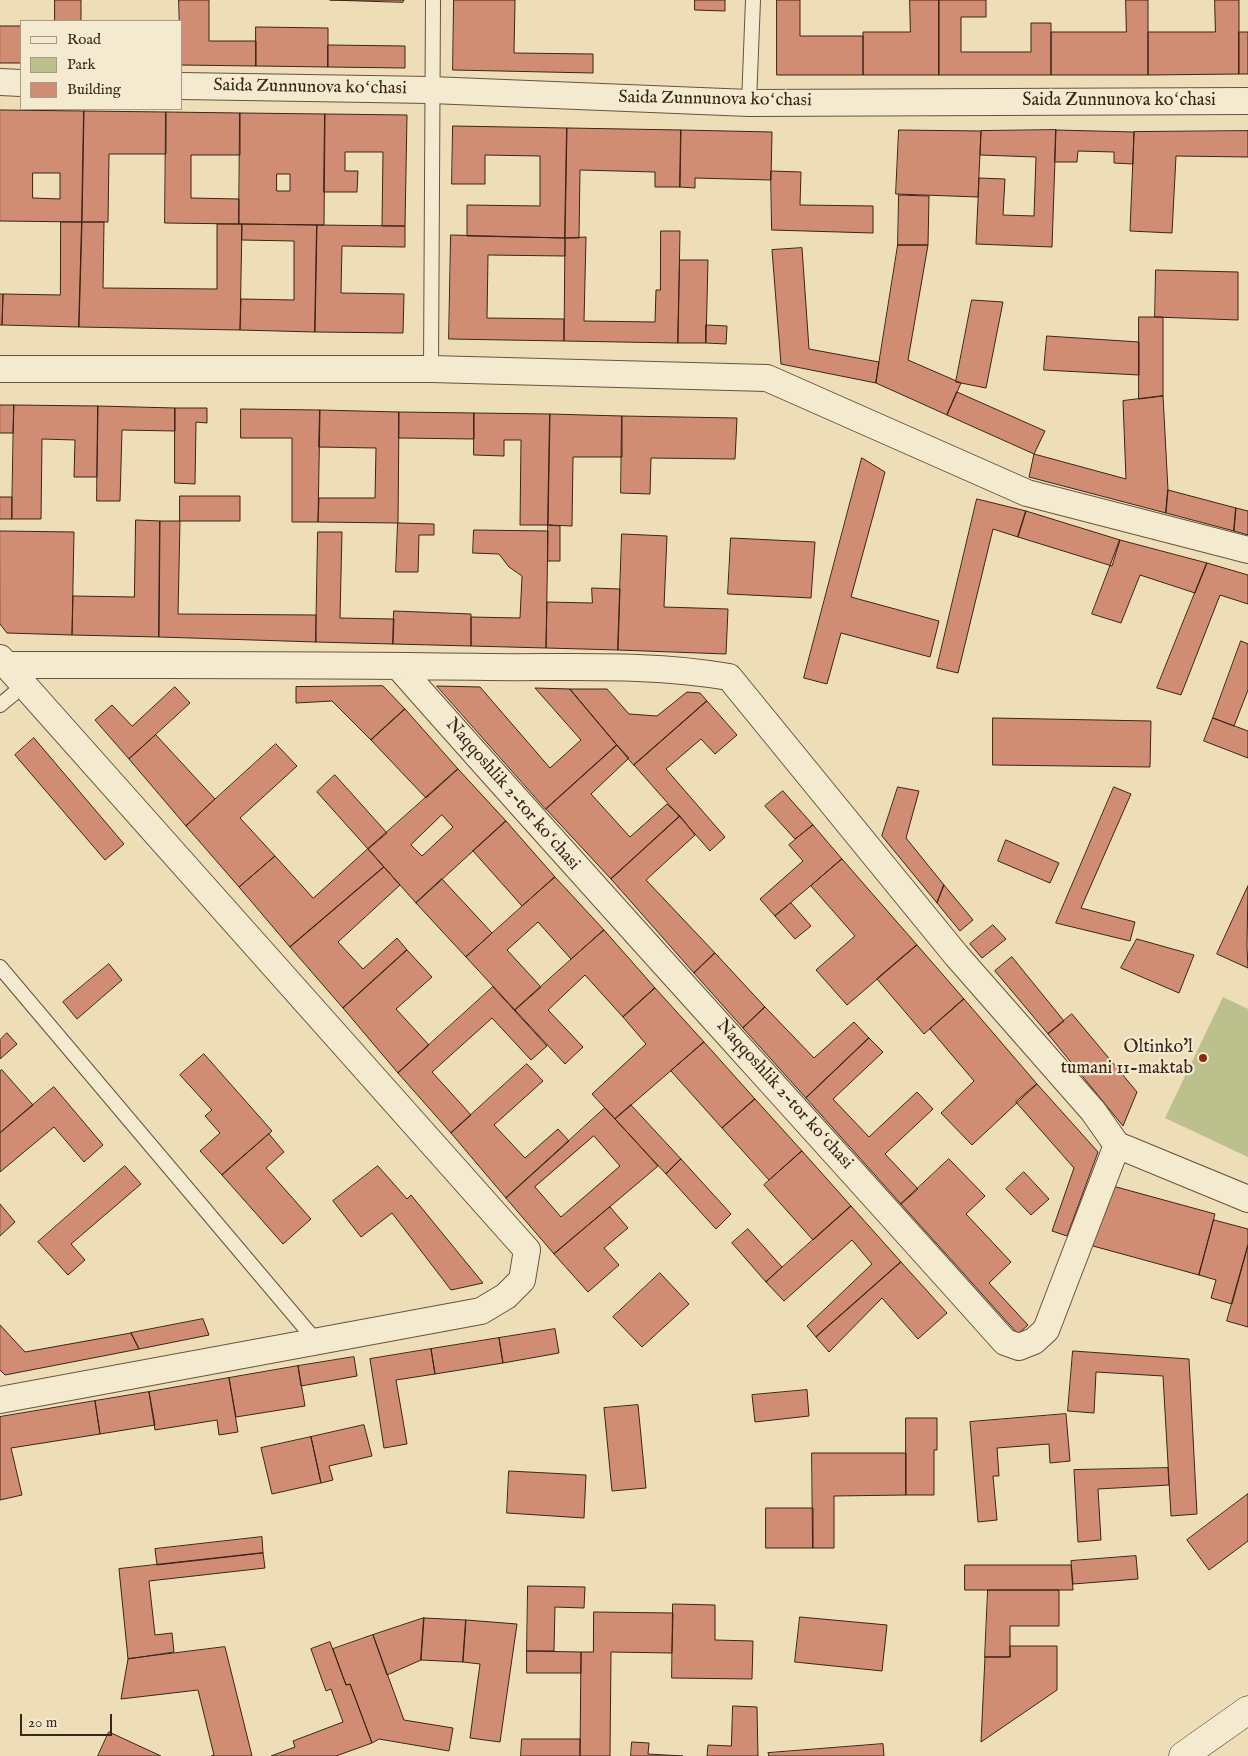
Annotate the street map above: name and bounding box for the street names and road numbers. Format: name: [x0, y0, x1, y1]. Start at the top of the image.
street label: Saida Zunnunova koʻchasi: [213, 76, 407, 100]
street label: Saida Zunnunova koʻchasi: [618, 88, 812, 112]
street label: Saida Zunnunova koʻchasi: [1022, 90, 1216, 112]
street label: Naqqoshlik 2-tor koʻchasi: [440, 715, 584, 875]
street label: Naqqoshlik 2-tor koʻchasi: [711, 1016, 857, 1174]

